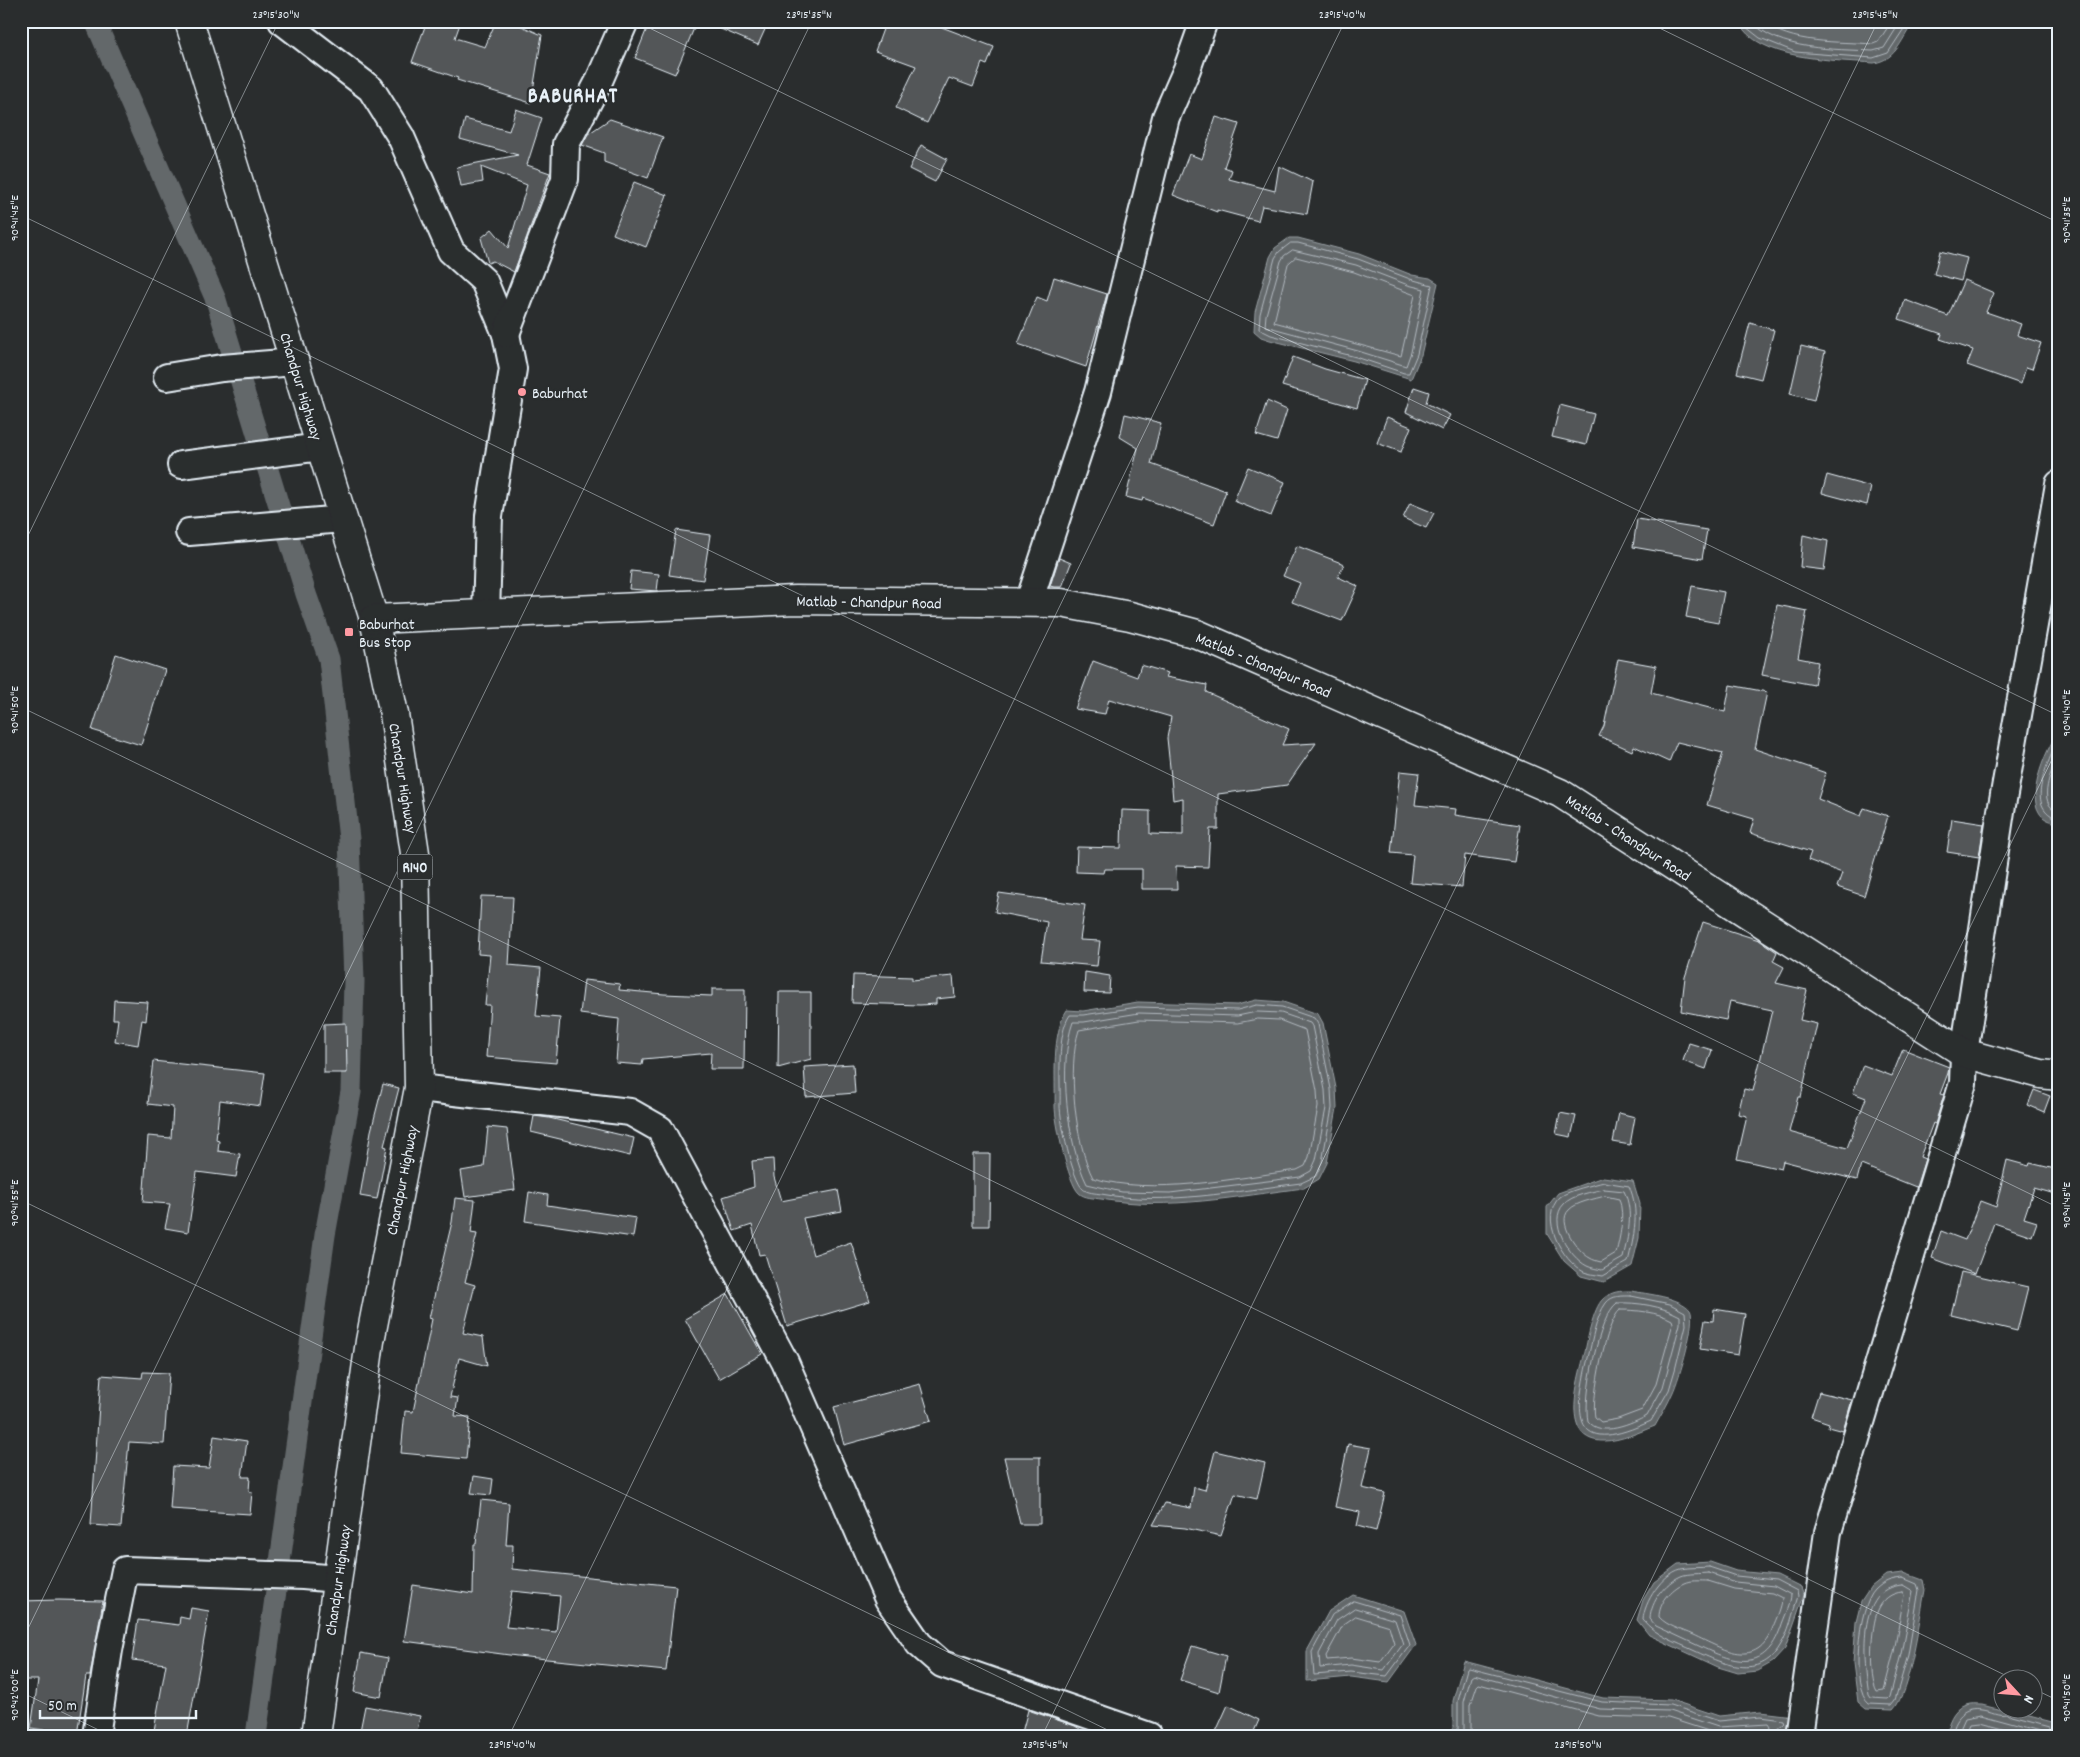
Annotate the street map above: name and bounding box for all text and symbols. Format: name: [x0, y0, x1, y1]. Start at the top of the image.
text: 23°15'30"N: [252, 7, 300, 24]
text: 23°15'35"N: [786, 7, 832, 24]
text: 23°15'40"N: [1319, 7, 1365, 24]
text: 23°15'45"N: [1852, 7, 1898, 24]
district label: BABURHAT: [528, 83, 618, 113]
text: 90°41'45"E: [7, 194, 24, 241]
text: 90°41'35"E: [2059, 196, 2076, 243]
street label: Chandpur Highway: [272, 330, 327, 444]
place label: Baburhat: [532, 383, 588, 406]
marker: Baburhat: [516, 386, 528, 398]
street label: Matlab - Chandpur Road: [796, 591, 942, 616]
place label: Baburhat Bus Stop: [359, 614, 415, 655]
marker: Baburhat Bus Stop: [343, 626, 355, 638]
street label: Matlab - Chandpur Road: [1192, 627, 1334, 705]
text: 90°41'50"E: [7, 686, 24, 734]
text: 90°41'40"E: [2059, 689, 2076, 737]
street label: Chandpur Highway: [381, 722, 422, 836]
street label: Matlab - Chandpur Road: [1560, 790, 1695, 888]
road number: R140: [398, 854, 432, 880]
street label: Chandpur Highway: [382, 1123, 425, 1237]
text: 90°41'55"E: [7, 1179, 24, 1226]
text: 90°41'45"E: [2059, 1181, 2076, 1228]
street label: Chandpur Highway: [320, 1523, 359, 1637]
text: 90°42'00"E: [7, 1669, 24, 1721]
north arrow: [1992, 1670, 2042, 1720]
text: 90°41'50"E: [2059, 1674, 2076, 1722]
scale bar: [40, 1687, 196, 1719]
text: N: [2017, 1691, 2038, 1706]
text: 50 m: [48, 1696, 77, 1718]
text: 23°15'40"N: [489, 1737, 535, 1754]
text: 23°15'45"N: [1022, 1737, 1068, 1754]
text: 23°15'50"N: [1554, 1737, 1602, 1754]

